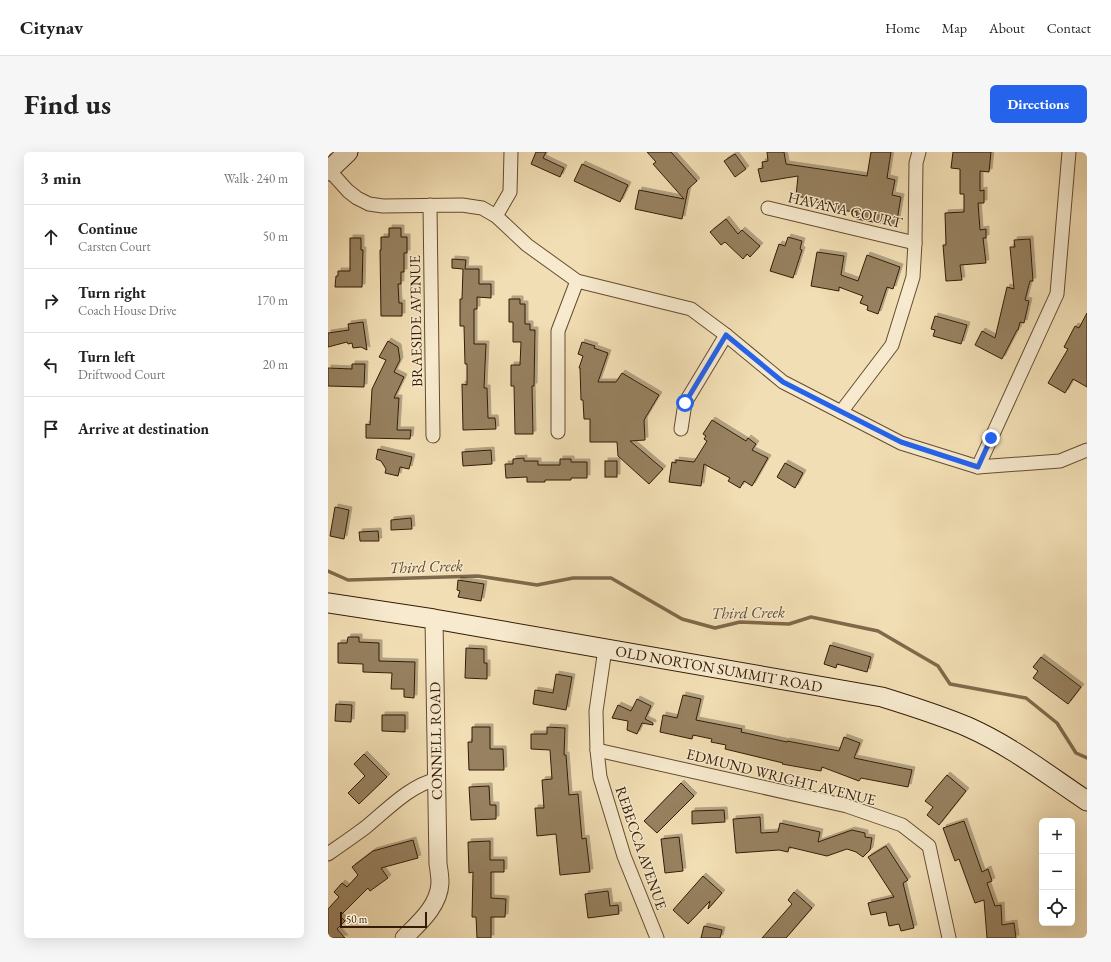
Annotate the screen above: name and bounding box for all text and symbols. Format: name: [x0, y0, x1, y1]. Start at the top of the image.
text: Citynav: [20, 15, 83, 40]
text: Home: [885, 19, 920, 37]
text: Map: [942, 19, 967, 37]
text: About: [989, 19, 1025, 37]
text: Contact: [1047, 19, 1091, 37]
button: Directions: [990, 85, 1087, 123]
text: Find us: [24, 86, 111, 122]
text: 3 min: [40, 167, 81, 189]
text: Walk · 240 m: [224, 170, 288, 187]
street label: HAVANA COURT: [786, 187, 905, 232]
text: Continue: [78, 219, 138, 238]
icon: ahead: [40, 226, 62, 248]
text: 50 m: [263, 228, 288, 245]
text: Carsten Court: [78, 238, 151, 255]
street label: BRAESIDE AVENUE: [405, 254, 426, 387]
text: Turn right: [78, 283, 146, 302]
icon: right: [40, 290, 62, 312]
text: 170 m: [257, 292, 288, 309]
text: Coach House Drive: [78, 302, 177, 319]
text: Turn left: [78, 347, 135, 366]
icon: left: [40, 354, 62, 376]
text: 20 m: [263, 356, 288, 373]
text: Driftwood Court: [78, 366, 165, 383]
route start: [676, 394, 694, 412]
icon: arrive: [40, 418, 62, 440]
text: Arrive at destination: [78, 419, 209, 438]
route end: [982, 429, 1000, 447]
water label: Third Creek: [389, 555, 464, 578]
water label: Third Creek: [711, 601, 786, 624]
street label: OLD NORTON SUMMIT ROAD: [614, 641, 824, 696]
street label: CONNELL ROAD: [425, 682, 446, 800]
street label: EDMUND WRIGHT AVENUE: [684, 744, 878, 809]
street label: REBECCA AVENUE: [611, 784, 672, 913]
map controls: [1039, 818, 1075, 926]
button: +: [1039, 818, 1075, 854]
button: −: [1039, 854, 1075, 890]
button: locate: [1039, 890, 1075, 926]
scale bar: [340, 910, 427, 929]
text: 50 m: [346, 912, 367, 926]

